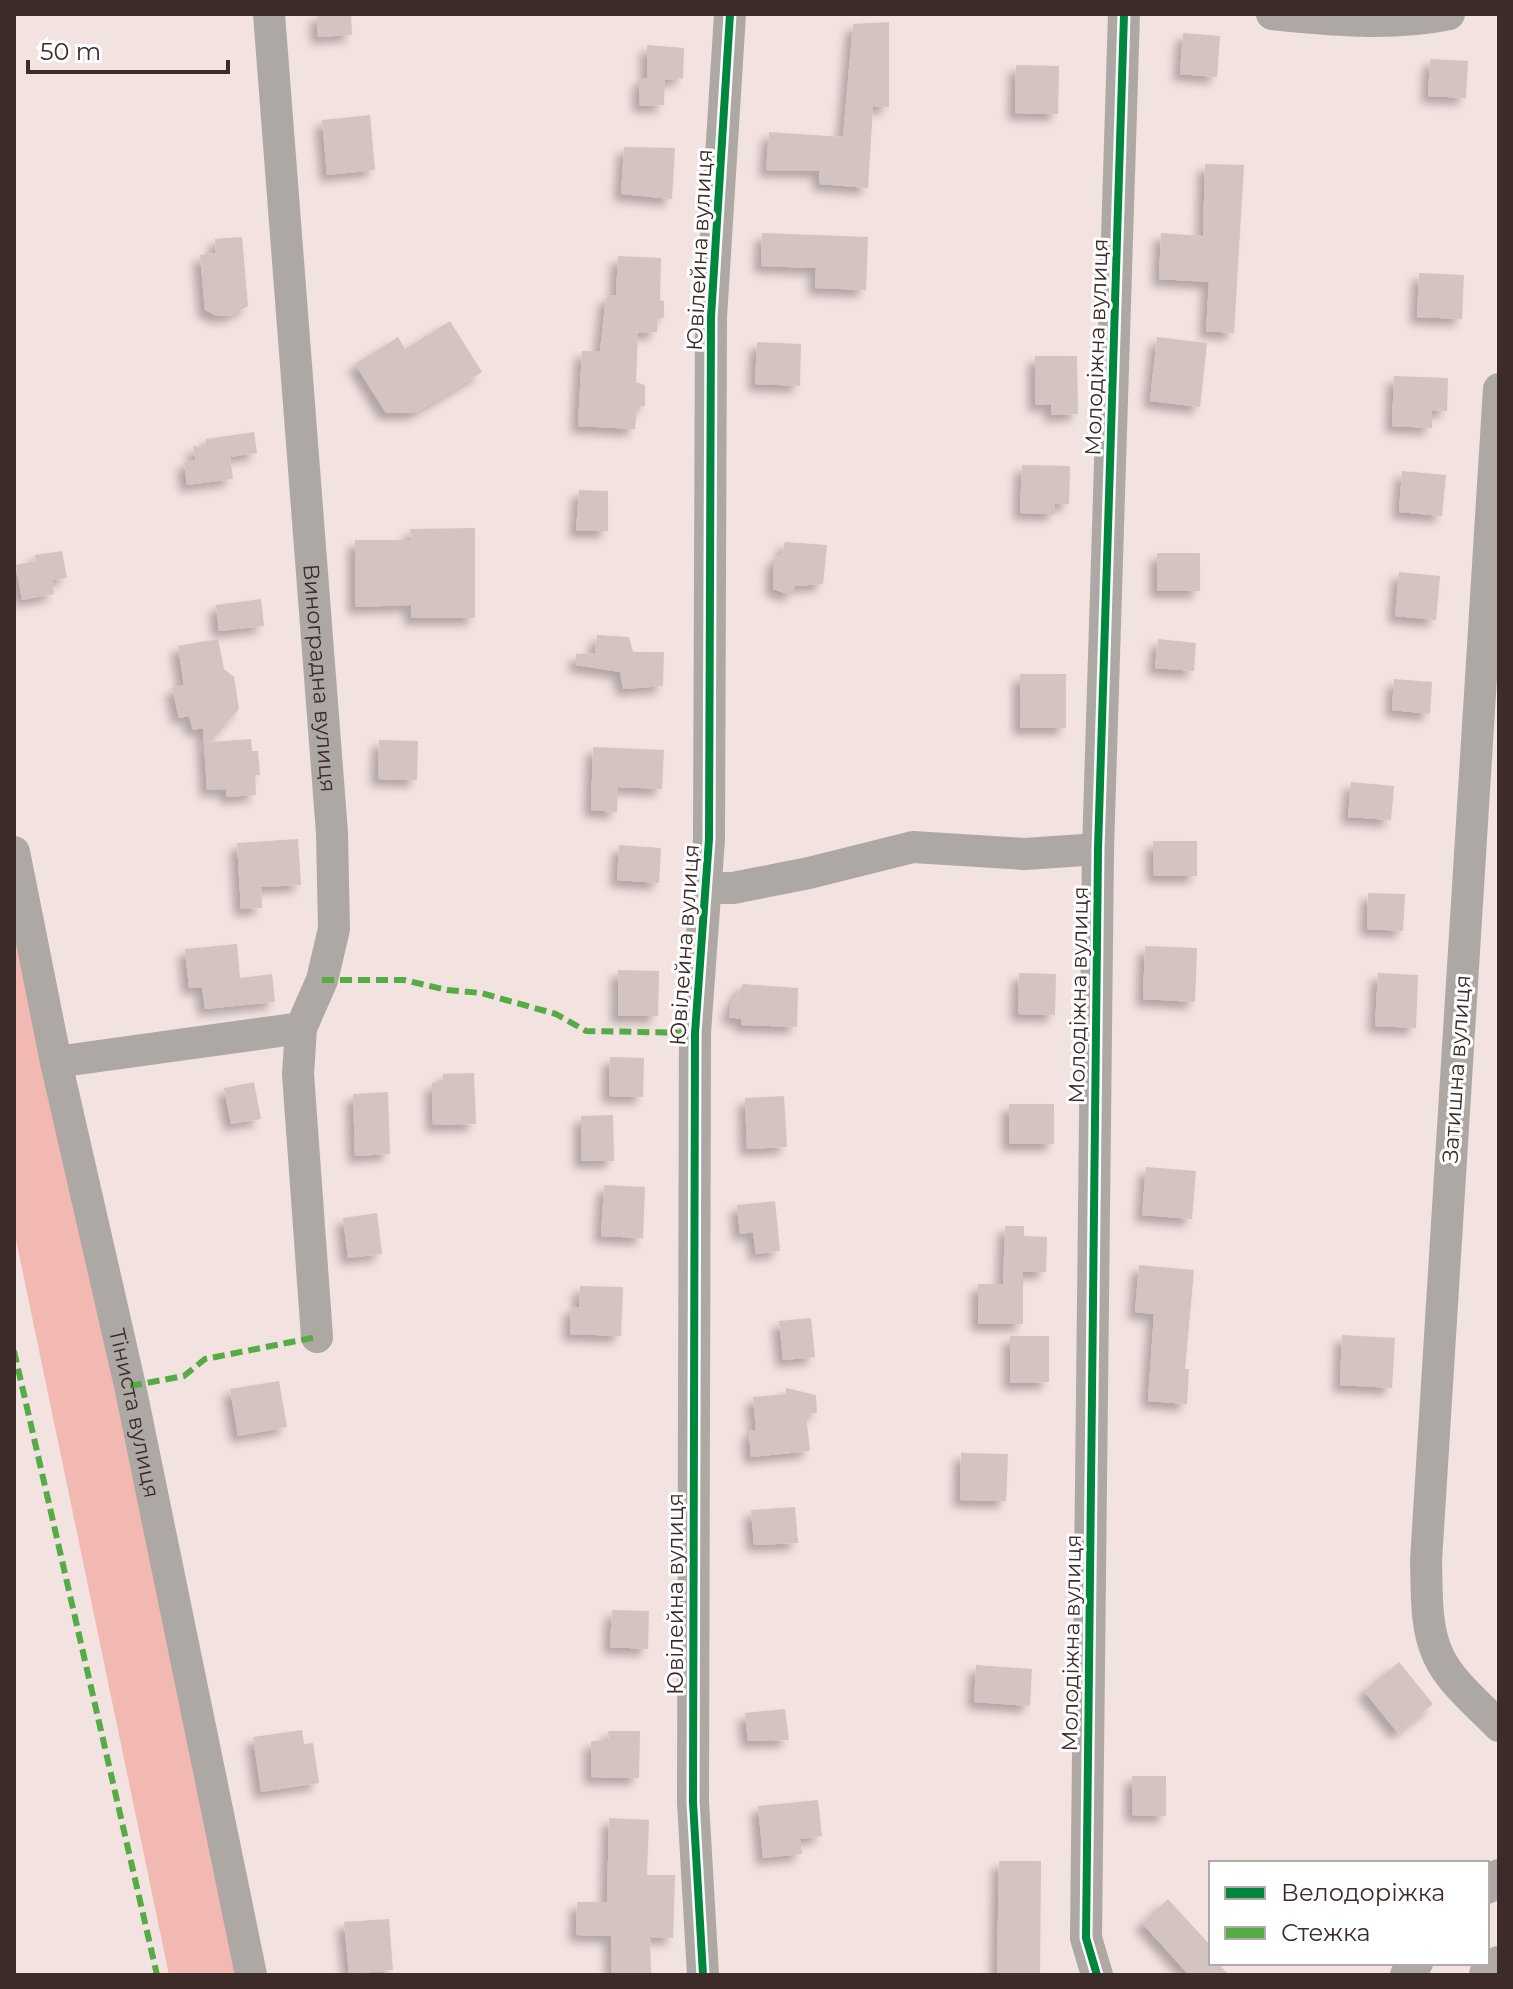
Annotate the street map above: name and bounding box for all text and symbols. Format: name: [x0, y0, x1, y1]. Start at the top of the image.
scale bar: [28, 24, 228, 74]
text: 50 m: [40, 37, 101, 66]
street label: Ювілейна вулиця: [681, 148, 718, 352]
street label: Молодіжна вулиця: [1079, 238, 1114, 456]
street label: Виноградна вулиця: [297, 563, 342, 793]
street label: Ювілейна вулиця: [664, 843, 705, 1047]
street label: Молодіжна вулиця: [1063, 886, 1094, 1104]
street label: Затишна вулиця: [1436, 974, 1477, 1164]
street label: Тіниста вулиця: [103, 1326, 166, 1500]
street label: Ювілейна вулиця: [662, 1493, 689, 1695]
street label: Молодіжна вулиця: [1056, 1534, 1087, 1752]
legend: [1209, 1861, 1489, 1965]
text: Велодоріжка: [1281, 1878, 1445, 1907]
text: Стежка: [1281, 1918, 1371, 1947]

